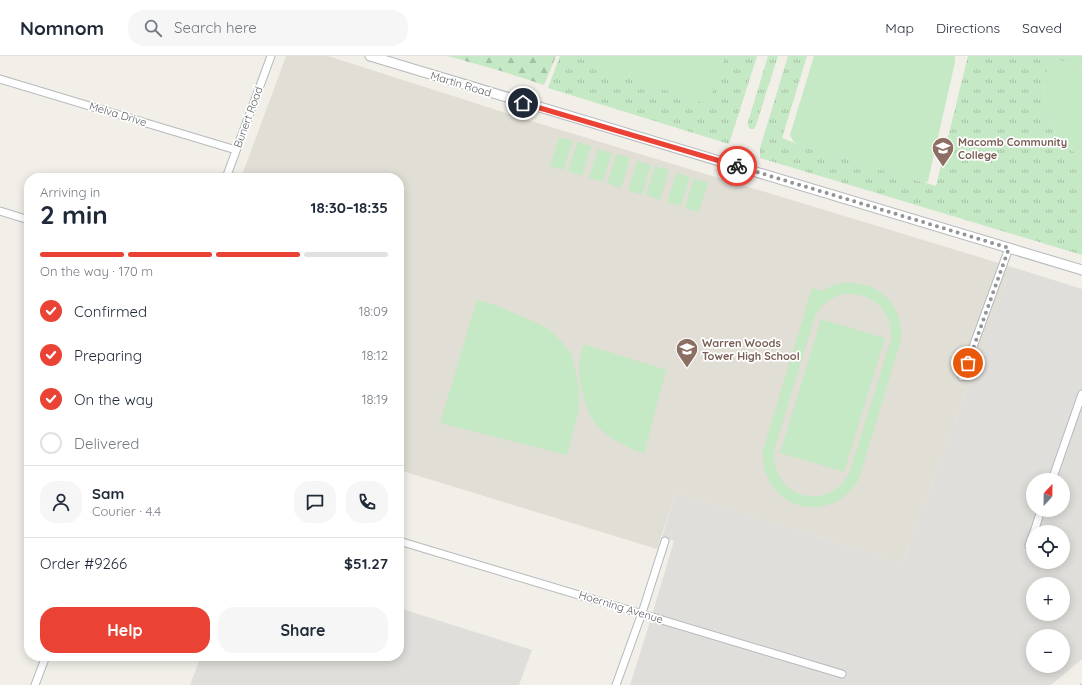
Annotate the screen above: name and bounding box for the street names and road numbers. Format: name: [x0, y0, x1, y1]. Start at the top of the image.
street label: Martin Road: [429, 68, 493, 100]
street label: Bunert Road: [230, 84, 266, 150]
street label: Melva Drive: [87, 99, 149, 129]
street label: Hoerning Avenue: [577, 588, 665, 626]

